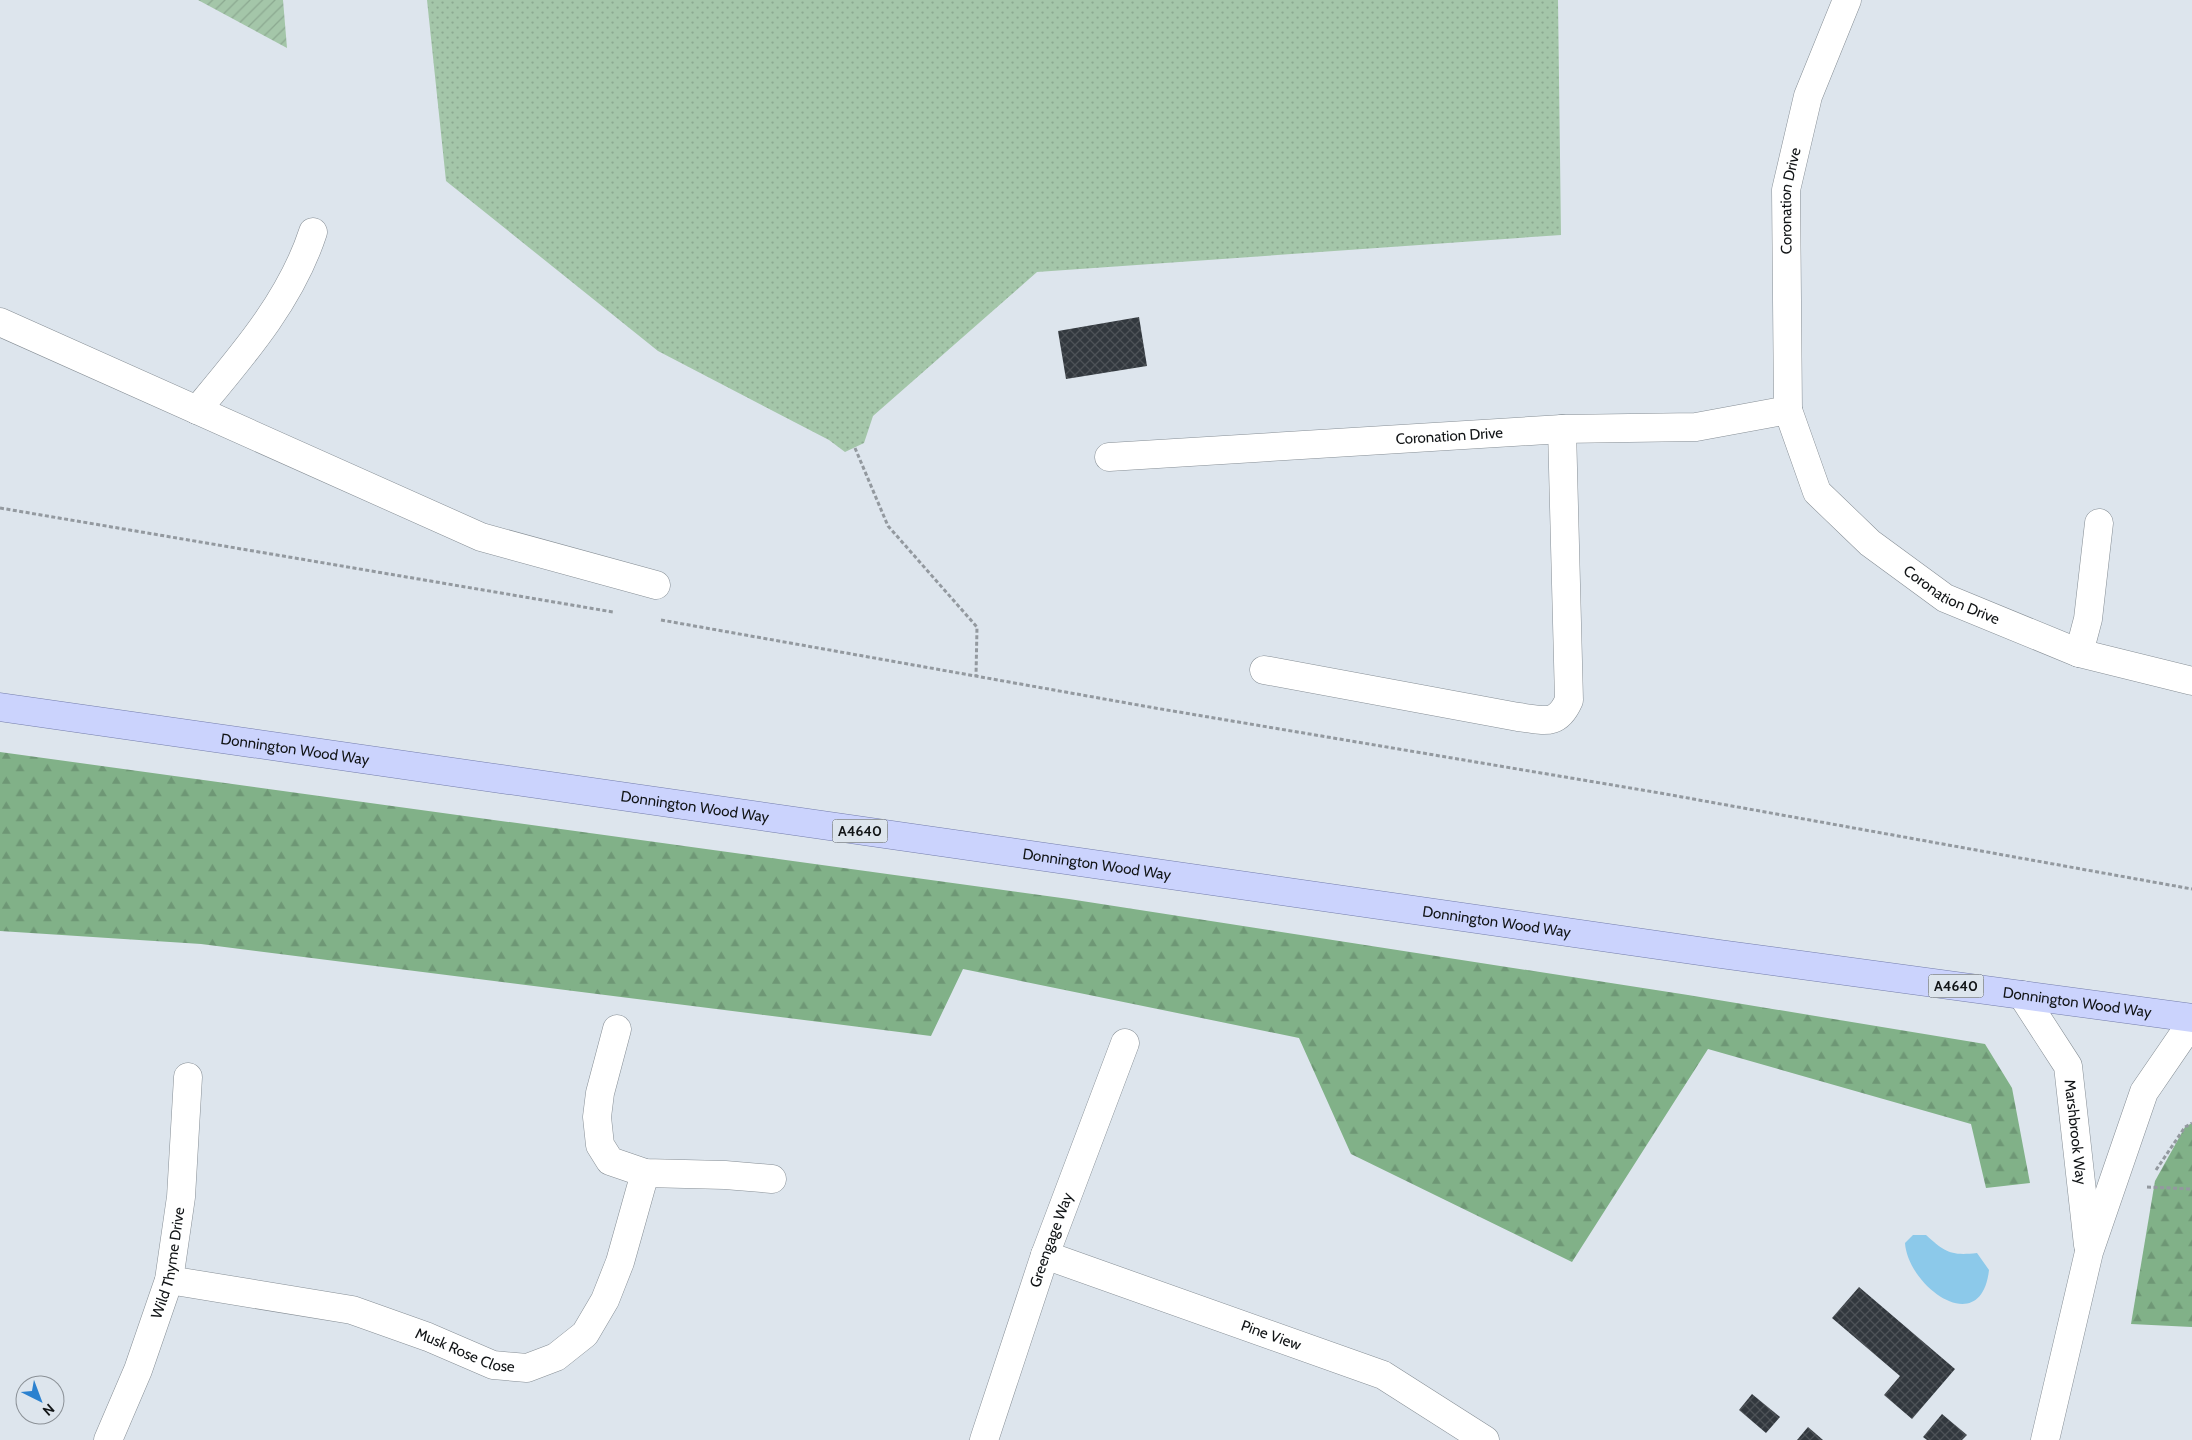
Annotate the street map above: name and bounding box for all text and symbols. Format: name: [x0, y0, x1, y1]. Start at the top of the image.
street label: Coronation Drive: [1777, 145, 1805, 254]
street label: Coronation Drive: [1395, 424, 1504, 448]
street label: Coronation Drive: [1900, 562, 2003, 629]
street label: Donnington Wood Way: [220, 730, 371, 769]
street label: Donnington Wood Way: [619, 787, 771, 826]
road number: A4640: [832, 819, 888, 842]
street label: Donnington Wood Way: [1021, 845, 1173, 884]
street label: Donnington Wood Way: [1421, 902, 1572, 942]
road number: A4640: [1928, 974, 1984, 998]
street label: Donnington Wood Way: [2002, 983, 2153, 1021]
street label: Marshbrook Way: [2061, 1078, 2090, 1186]
street label: Greengage Way: [1026, 1190, 1077, 1290]
street label: Wild Thyme Drive: [147, 1206, 188, 1321]
street label: Pine View: [1239, 1316, 1304, 1354]
street label: Musk Rose Close: [413, 1324, 516, 1376]
north arrow: [15, 1375, 65, 1425]
text: N: [39, 1400, 58, 1420]

